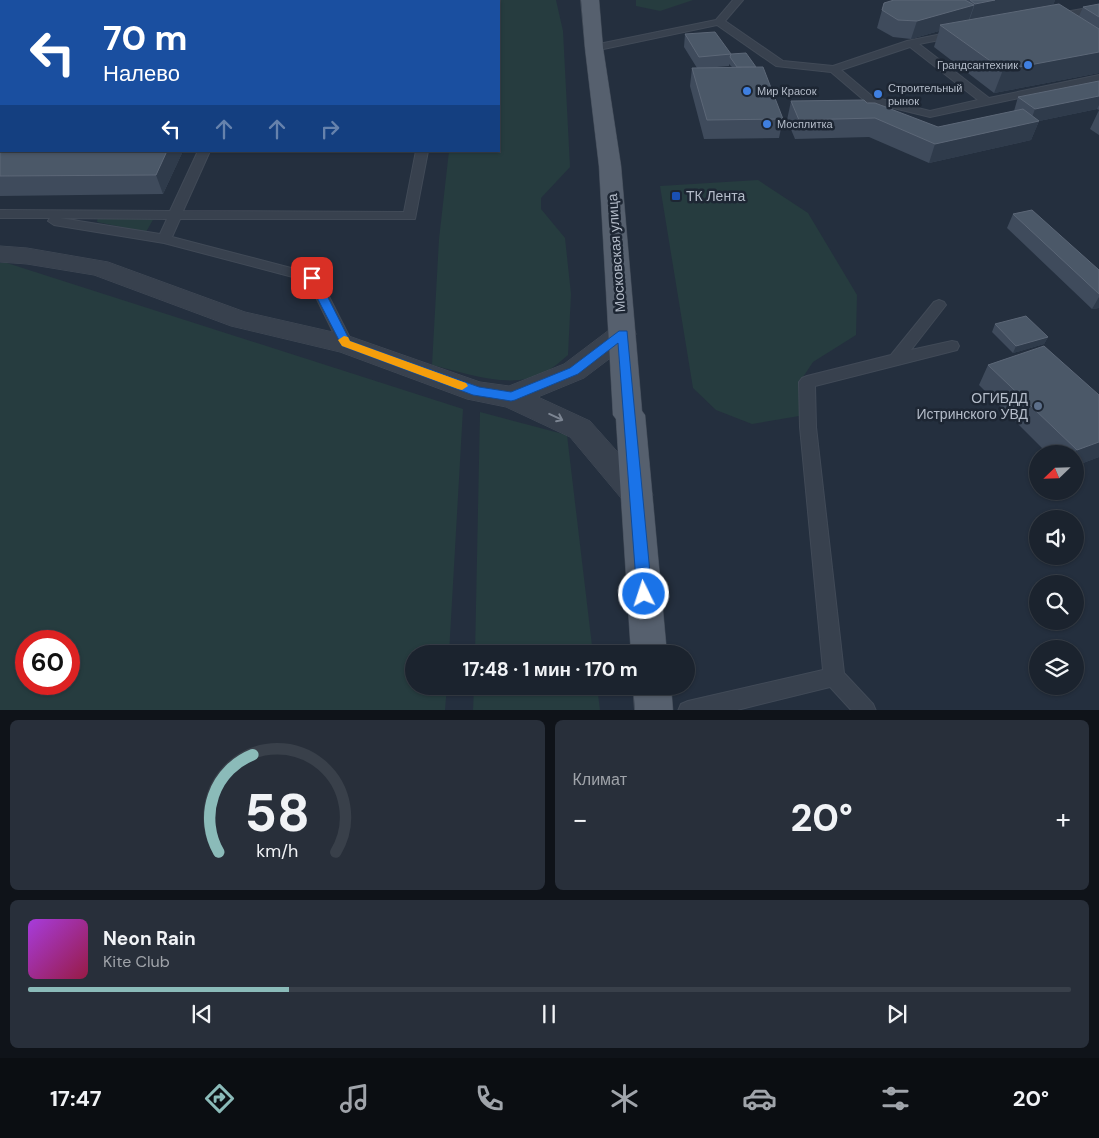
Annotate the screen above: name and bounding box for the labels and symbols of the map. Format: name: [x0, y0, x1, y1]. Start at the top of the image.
place label: Грандсантехник: [937, 58, 1018, 72]
marker: Грандсантехник: [1022, 59, 1034, 71]
place label: Строительный рынок: [888, 81, 962, 108]
place label: Мир Красок: [757, 84, 817, 98]
marker: Мир Красок: [741, 85, 753, 97]
marker: Строительный рынок: [872, 88, 884, 100]
place label: Мосплитка: [777, 117, 834, 131]
marker: Мосплитка: [761, 118, 773, 130]
place label: ТК Лента: [686, 187, 745, 205]
marker: ТК Лента: [670, 190, 682, 202]
street label: Московская улица: [603, 193, 629, 313]
pin: [291, 257, 333, 299]
place label: ОГИБДД Истринского УВД: [916, 389, 1029, 423]
marker: ОГИБДД Истринского УВД: [1032, 400, 1044, 412]
one-way arrow: [548, 413, 563, 423]
north arrow: [1029, 445, 1084, 500]
position arrow: [617, 567, 669, 619]
speed limit sign: 60: [15, 630, 80, 695]

